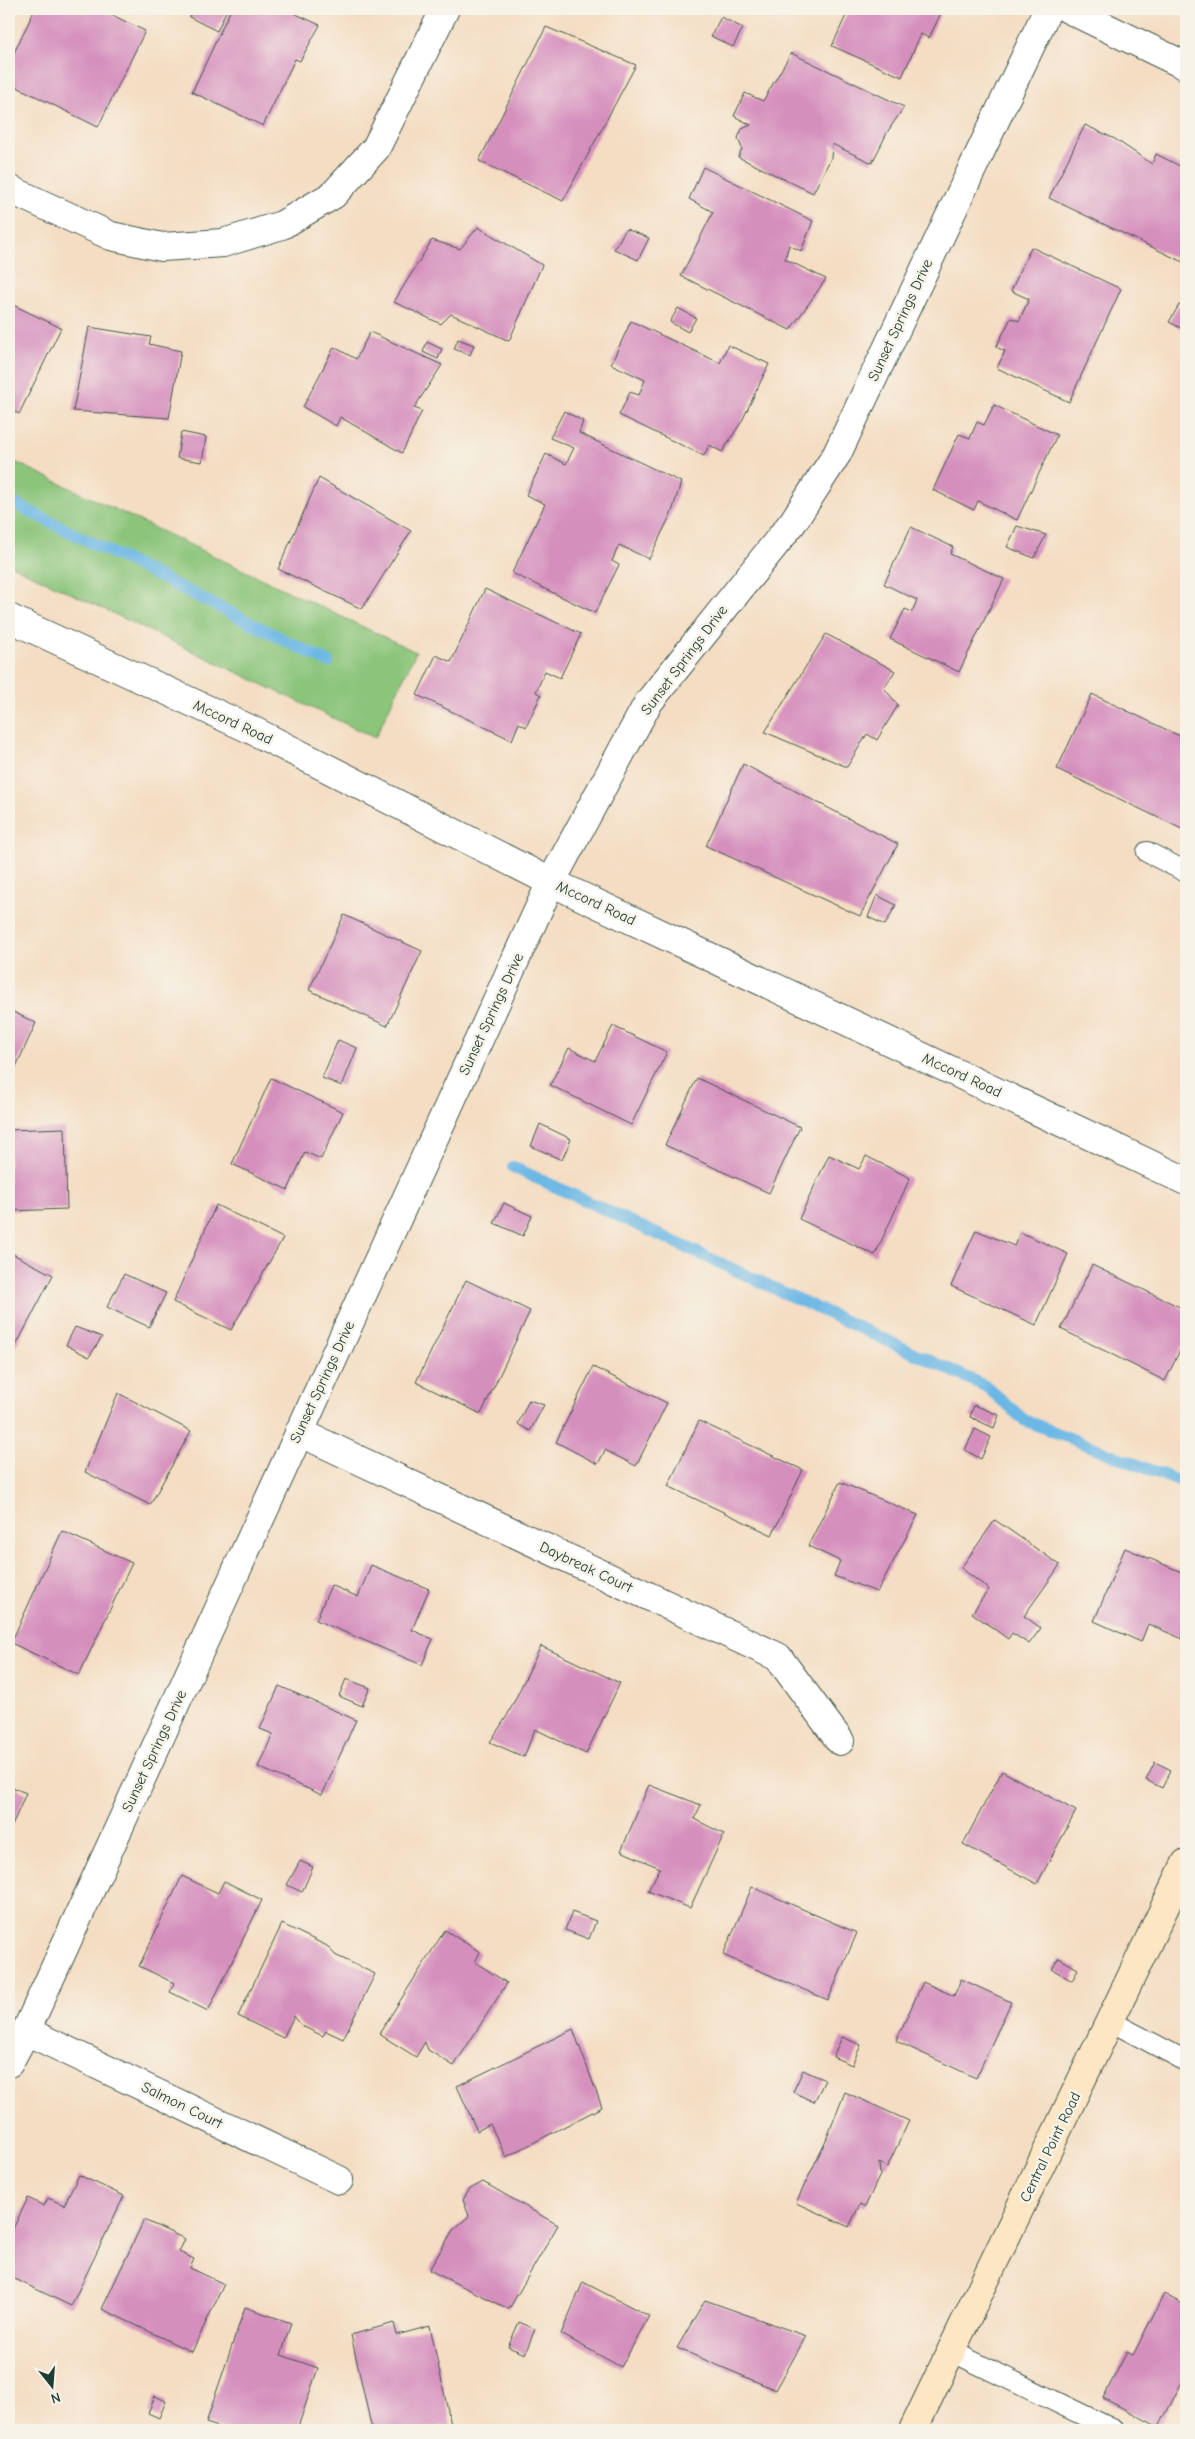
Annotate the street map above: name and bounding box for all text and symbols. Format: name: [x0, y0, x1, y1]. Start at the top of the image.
street label: Sunset Springs Drive: [864, 256, 936, 384]
street label: Sunset Springs Drive: [637, 601, 731, 718]
street label: Mccord Road: [190, 696, 276, 748]
street label: Mccord Road: [553, 877, 639, 929]
street label: Sunset Springs Drive: [455, 950, 527, 1078]
street label: Mccord Road: [919, 1049, 1005, 1101]
street label: Sunset Springs Drive: [286, 1318, 358, 1446]
street label: Daybreak Court: [537, 1538, 636, 1597]
street label: Sunset Springs Drive: [118, 1687, 190, 1815]
street label: Salmon Court: [139, 2078, 226, 2133]
street label: Central Point Road: [1016, 2089, 1084, 2205]
north arrow: [28, 2362, 78, 2412]
text: N: [49, 2388, 63, 2407]

